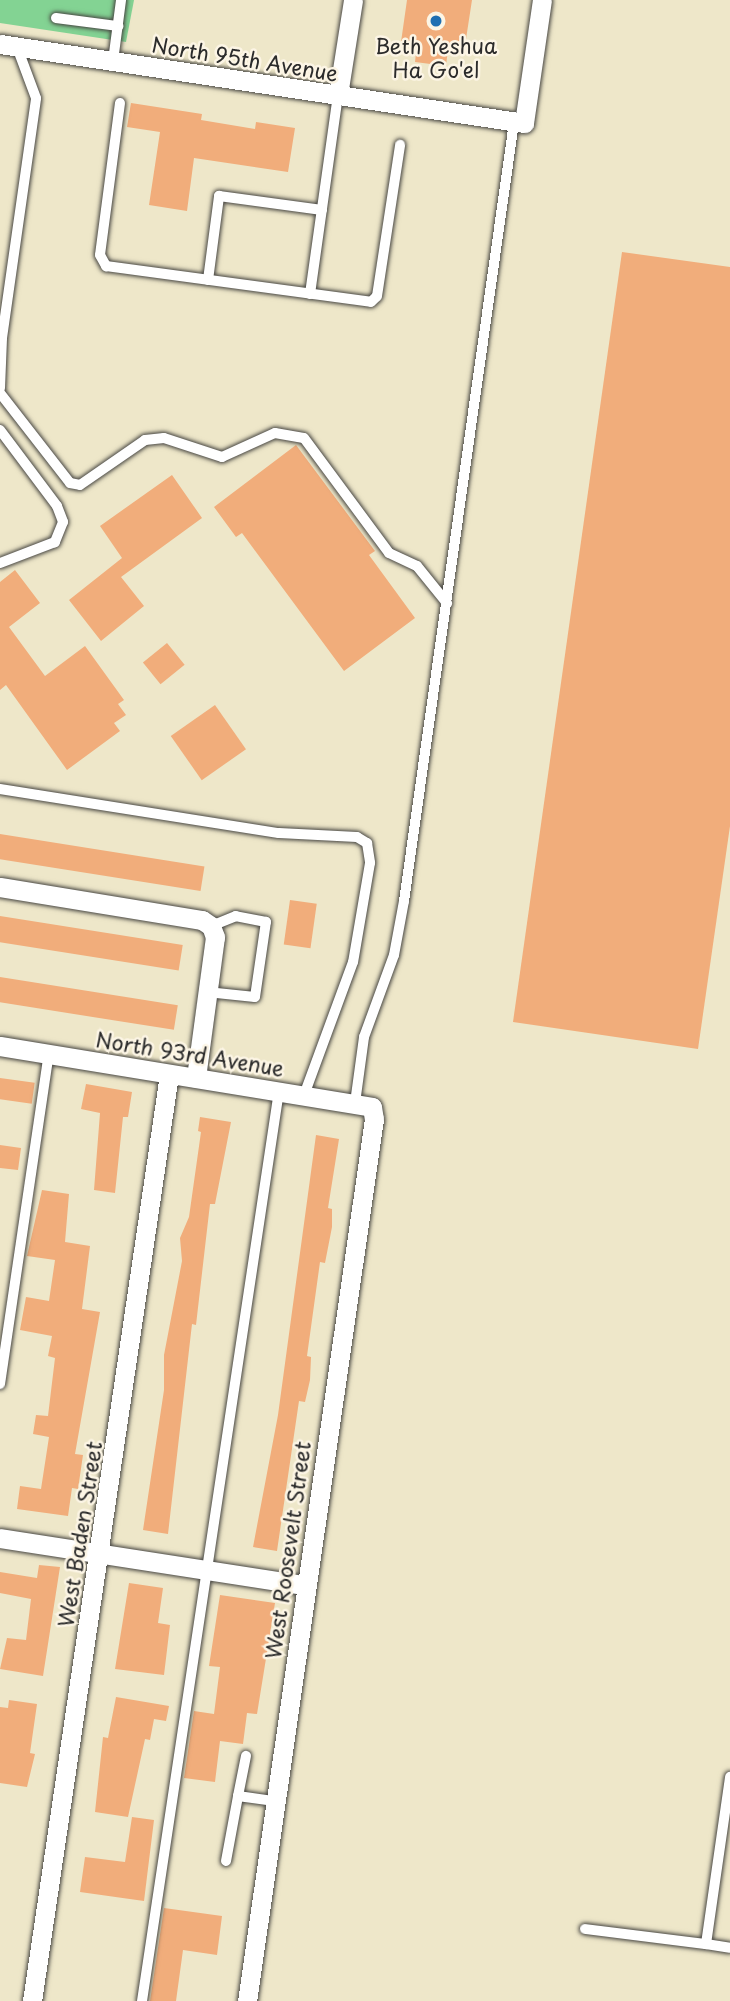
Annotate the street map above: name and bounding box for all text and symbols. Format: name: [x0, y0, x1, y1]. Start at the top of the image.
marker: Beth Yeshua Ha Go'el: [428, 13, 444, 29]
street label: North 95th Avenue: [149, 31, 341, 85]
place label: Beth Yeshua Ha Go'el: [374, 32, 498, 82]
street label: North 93rd Avenue: [93, 1026, 287, 1080]
street label: West Baden Street: [52, 1439, 106, 1629]
street label: West Roosevelt Street: [259, 1439, 315, 1661]

